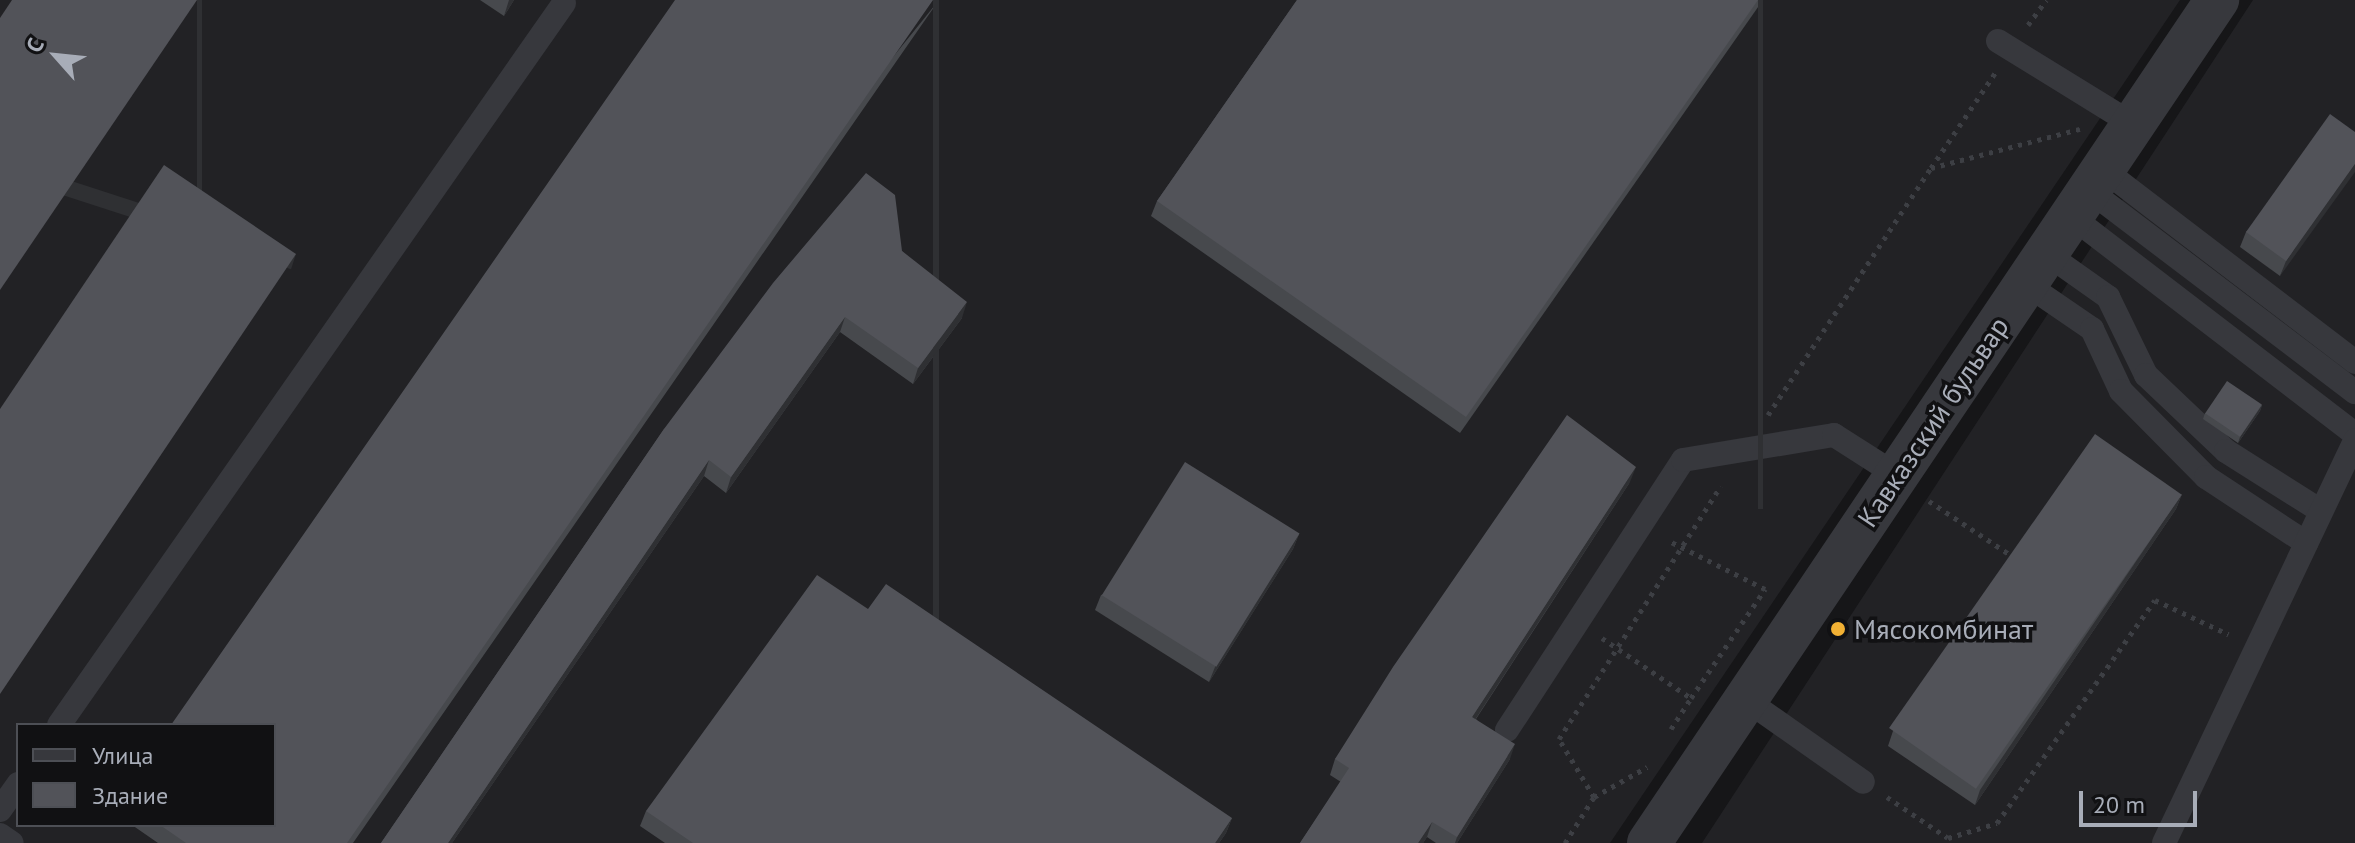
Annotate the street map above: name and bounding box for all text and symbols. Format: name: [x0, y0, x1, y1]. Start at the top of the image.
north arrow: [16, 16, 96, 96]
text: С: [19, 33, 50, 57]
street label: Кавказский бульвар: [1850, 311, 2016, 533]
place label: Мясокомбинат: [1854, 612, 2033, 646]
marker: Мясокомбинат: [1829, 620, 1847, 638]
legend: [16, 723, 276, 827]
text: Улица: [92, 740, 153, 771]
scale bar: [2083, 775, 2201, 825]
text: Здание: [92, 780, 168, 811]
text: 20 m: [2093, 789, 2145, 820]

